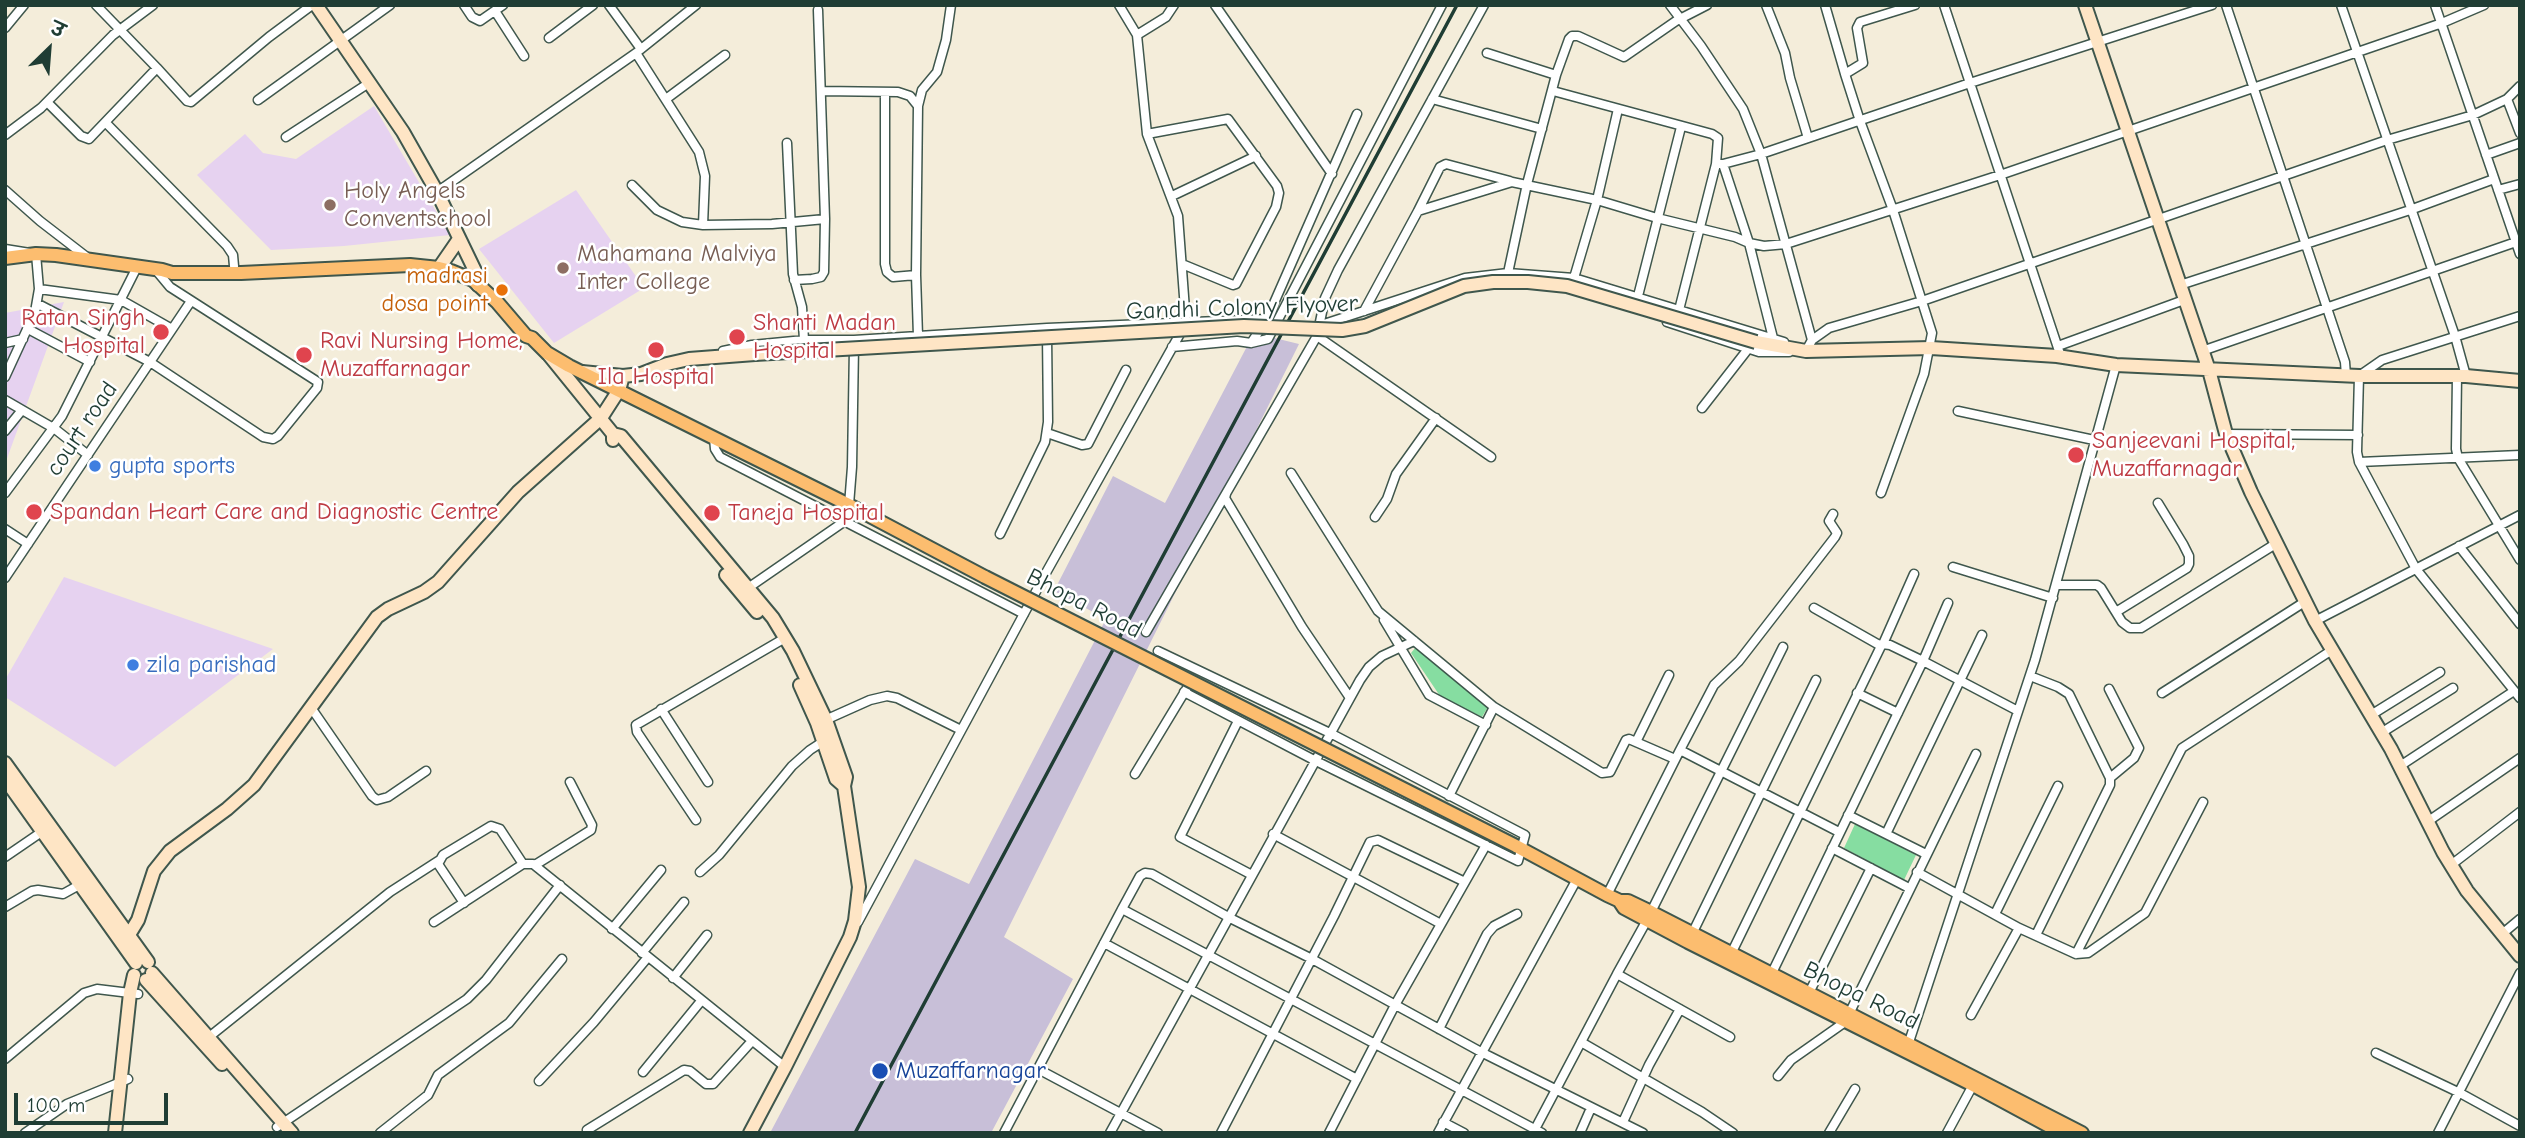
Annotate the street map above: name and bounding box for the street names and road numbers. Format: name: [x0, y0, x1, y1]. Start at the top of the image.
street label: Gandhi Colony Flyover: [1125, 290, 1359, 326]
street label: court road: [40, 376, 124, 482]
street label: Bhopa Road: [1022, 563, 1146, 645]
street label: Bhopa Road: [1798, 956, 1924, 1036]

